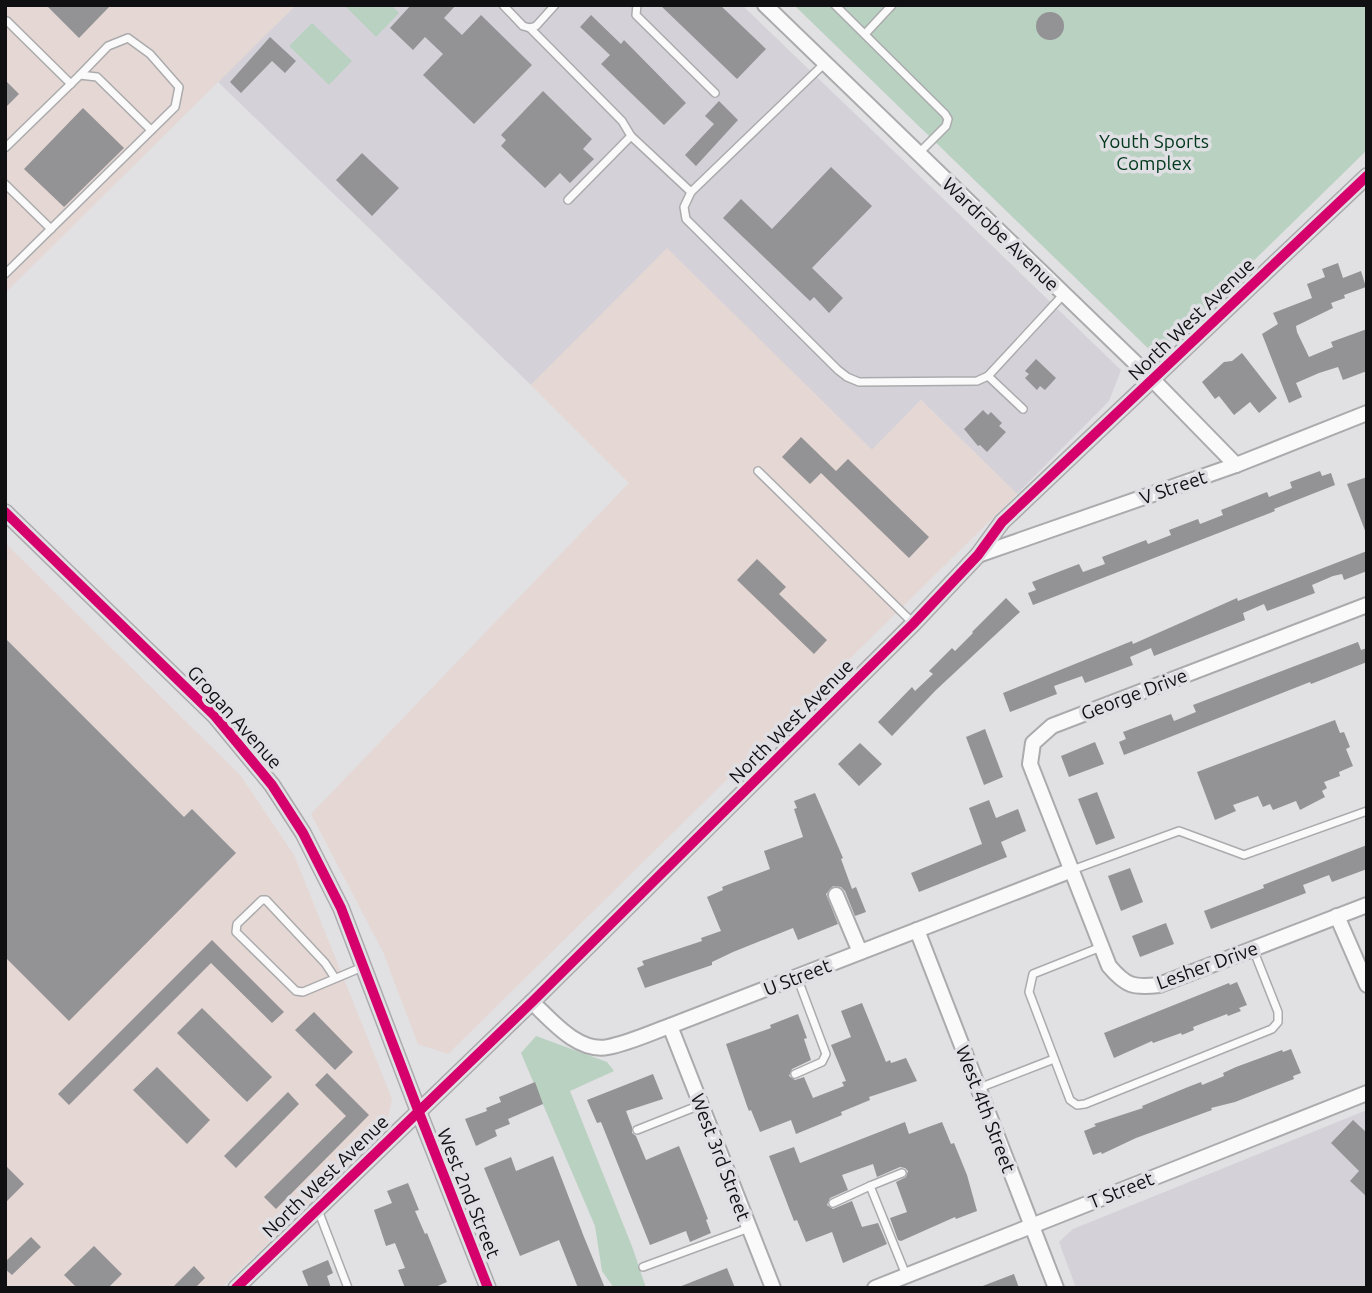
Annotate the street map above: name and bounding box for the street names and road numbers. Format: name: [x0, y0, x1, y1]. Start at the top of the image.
street label: Wardrobe Avenue: [938, 173, 1064, 295]
street label: North West Avenue: [1124, 253, 1258, 385]
street label: V Street: [1137, 465, 1210, 509]
street label: North West Avenue: [724, 654, 858, 788]
street label: Grogan Avenue: [183, 661, 287, 773]
street label: George Drive: [1078, 664, 1190, 724]
street label: Lesher Drive: [1153, 936, 1261, 994]
street label: U Street: [760, 954, 834, 1000]
street label: West 4th Street: [952, 1042, 1021, 1176]
street label: West 3rd Street: [687, 1090, 756, 1224]
street label: North West Avenue: [258, 1110, 392, 1242]
street label: West 2nd Street: [433, 1125, 505, 1262]
street label: T Street: [1085, 1167, 1157, 1213]

